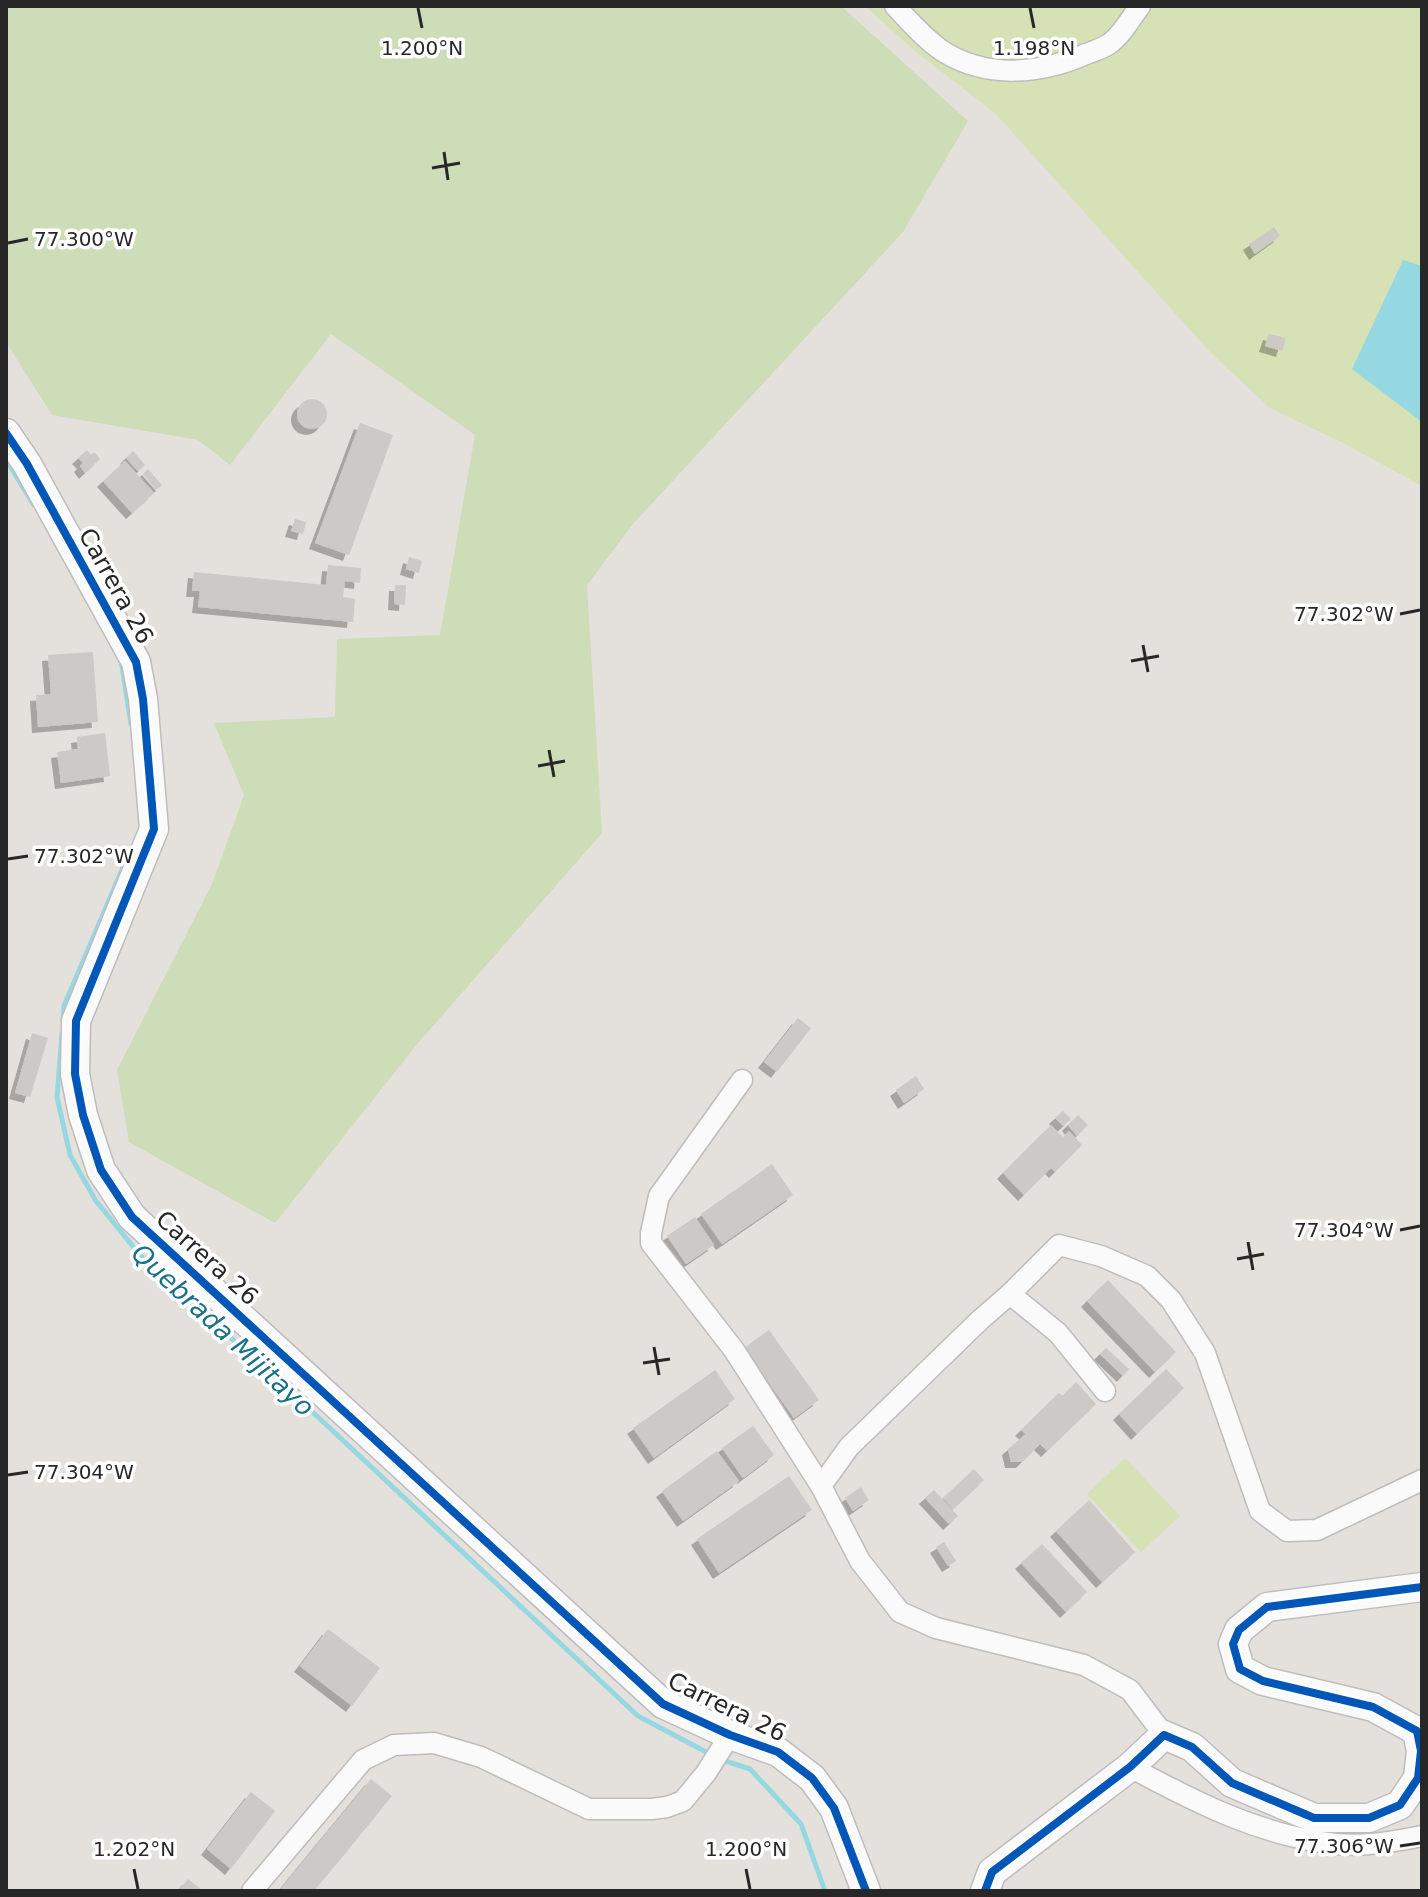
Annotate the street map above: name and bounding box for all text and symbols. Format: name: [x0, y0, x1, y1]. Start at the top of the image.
text: 1.200°N: [381, 36, 463, 60]
text: 1.198°N: [993, 36, 1075, 60]
text: 77.300°W: [34, 227, 134, 251]
street label: Carrera 26: [73, 523, 159, 649]
text: 77.302°W: [1294, 602, 1394, 626]
text: 77.302°W: [34, 844, 134, 868]
street label: Carrera 26: [150, 1205, 264, 1311]
text: 77.304°W: [1294, 1218, 1394, 1242]
water label: Quebrada Mijitayo: [126, 1238, 320, 1422]
text: 77.304°W: [34, 1460, 134, 1484]
street label: Carrera 26: [663, 1666, 791, 1748]
text: 77.306°W: [1294, 1834, 1394, 1858]
text: 1.202°N: [93, 1837, 175, 1861]
text: 1.200°N: [705, 1837, 787, 1861]

